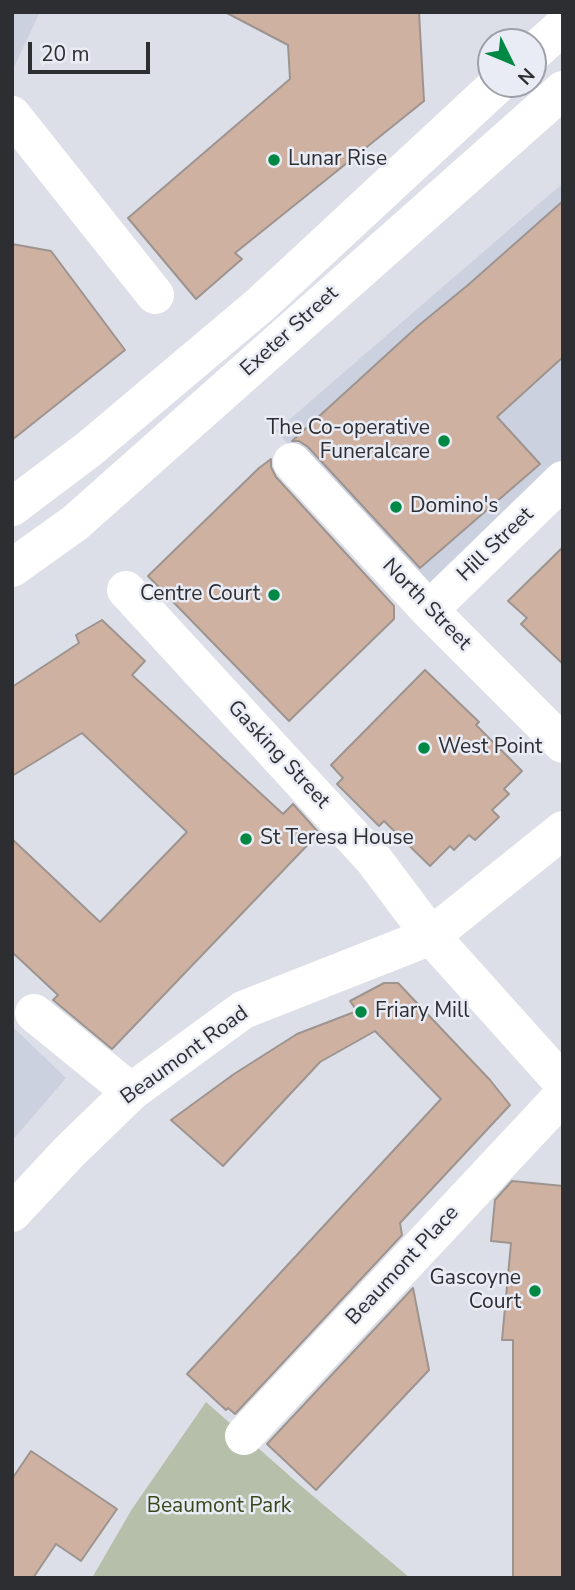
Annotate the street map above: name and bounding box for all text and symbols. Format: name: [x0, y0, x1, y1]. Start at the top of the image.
scale bar: [32, 28, 154, 72]
north arrow: [477, 28, 547, 98]
text: 20 m: [41, 40, 90, 68]
text: N: [512, 62, 540, 90]
place label: Lunar Rise: [288, 147, 387, 173]
marker: Lunar Rise: [266, 152, 282, 168]
street label: Exeter Street: [236, 282, 344, 382]
place label: The Co-operative Funeralcare: [267, 416, 430, 466]
marker: The Co-operative Funeralcare: [436, 433, 452, 449]
place label: Domino's: [410, 494, 498, 520]
marker: Domino's: [388, 499, 404, 515]
street label: Hill Street: [453, 503, 539, 587]
street label: North Street: [376, 554, 476, 656]
place label: Centre Court: [140, 582, 260, 608]
marker: Centre Court: [266, 587, 282, 603]
street label: Gasking Street: [221, 696, 335, 814]
place label: West Point: [438, 735, 542, 761]
marker: West Point: [416, 740, 432, 756]
place label: St Teresa House: [260, 826, 414, 852]
marker: St Teresa House: [238, 831, 254, 847]
place label: Friary Mill: [375, 999, 469, 1025]
street label: Beaumont Road: [116, 1001, 254, 1111]
marker: Friary Mill: [353, 1004, 369, 1020]
street label: Beaumont Place: [341, 1201, 465, 1331]
place label: Gascoyne Court: [430, 1266, 521, 1316]
marker: Gascoyne Court: [527, 1283, 543, 1299]
park label: Beaumont Park: [147, 1494, 291, 1520]

